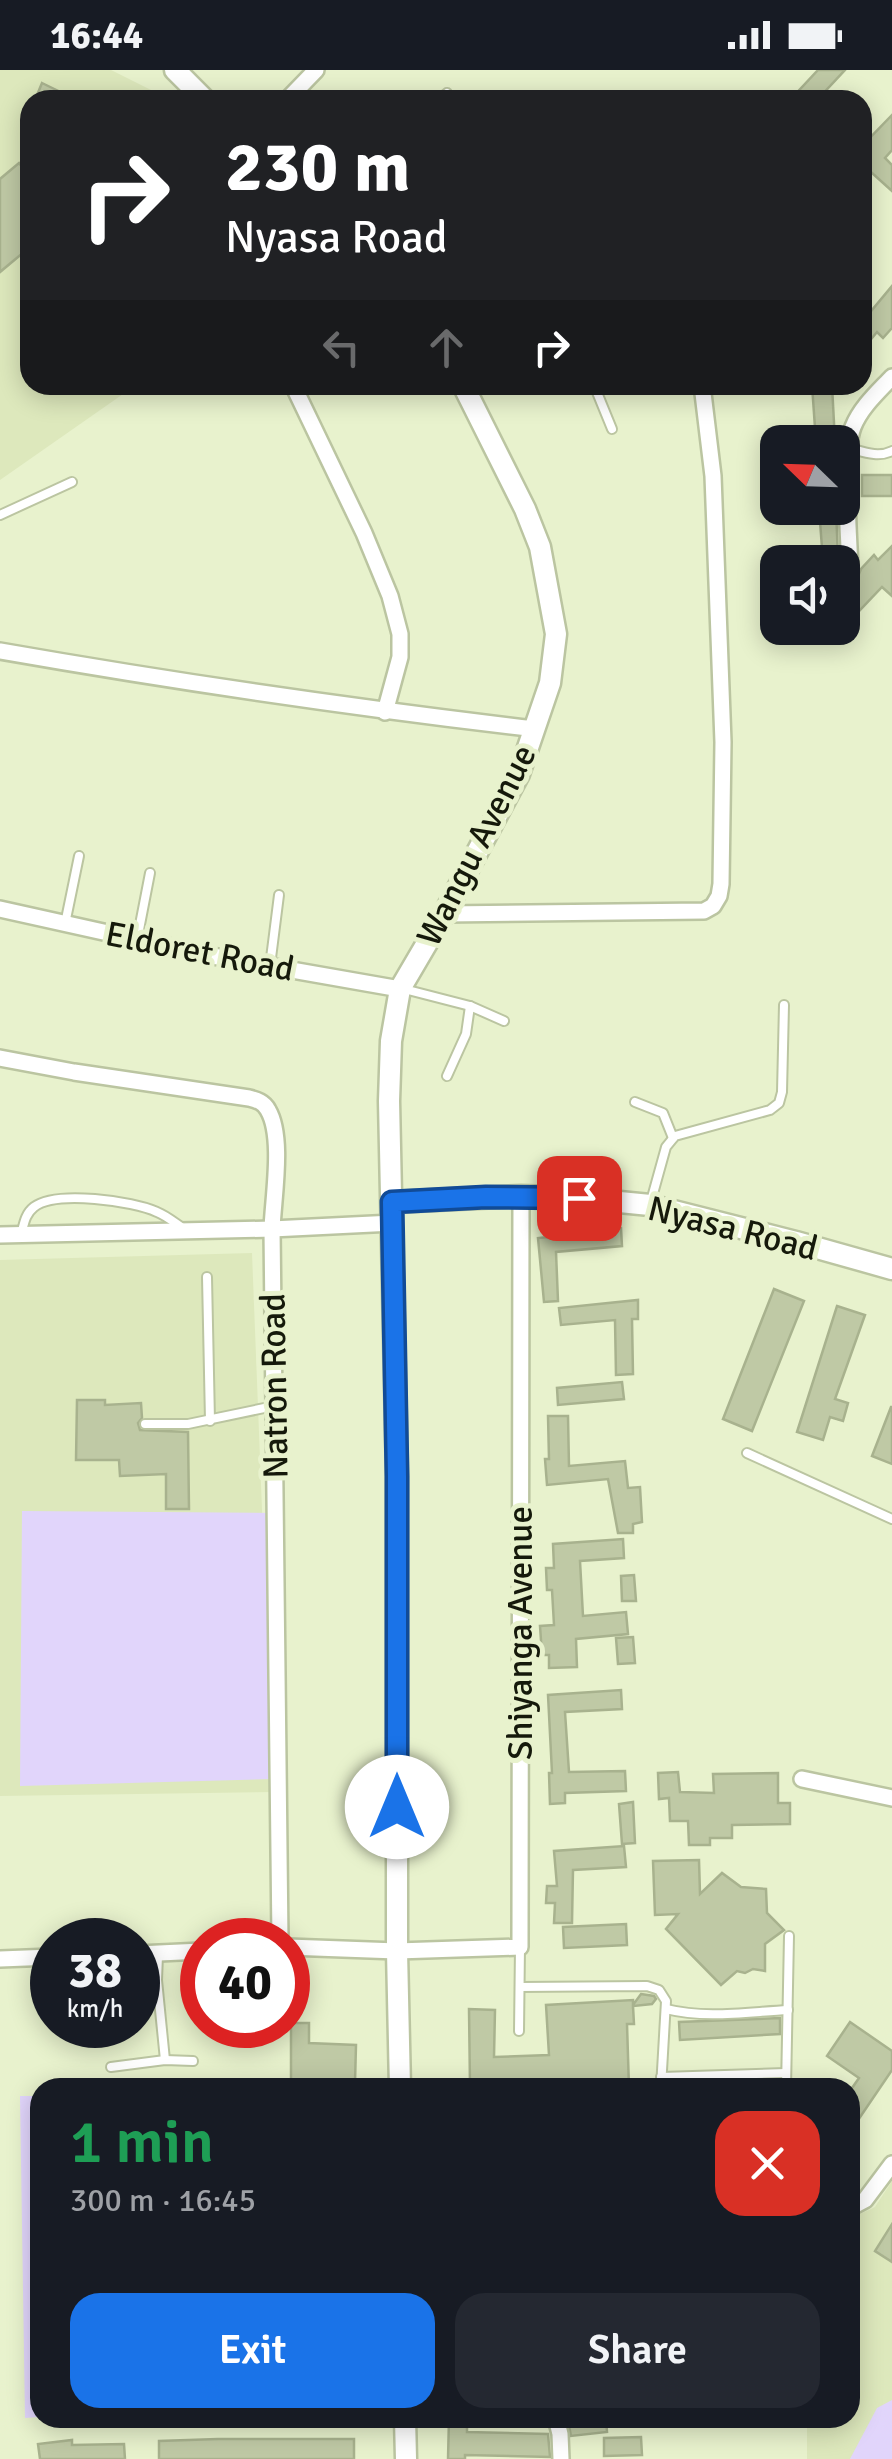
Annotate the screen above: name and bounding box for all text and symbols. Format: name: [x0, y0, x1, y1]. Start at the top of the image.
text: 16:44: [50, 12, 143, 59]
text: 230 m: [225, 124, 410, 210]
icon: right: [60, 130, 190, 260]
text: Nyasa Road: [225, 210, 448, 265]
icon: left: [314, 320, 369, 375]
icon: ahead: [419, 320, 474, 375]
icon: right: [524, 320, 579, 375]
north arrow: [760, 425, 860, 525]
map controls: [760, 425, 860, 645]
button: sound: [760, 545, 860, 645]
street label: Wangu Avenue: [407, 737, 546, 953]
street label: Eldoret Road: [102, 912, 298, 991]
pin: [537, 1156, 622, 1241]
icon: arrive: [552, 1171, 607, 1226]
street label: Nyasa Road: [644, 1187, 822, 1270]
street label: Natron Road: [251, 1293, 298, 1479]
street label: Shiyanga Avenue: [499, 1506, 542, 1760]
position arrow: [345, 1755, 449, 1859]
speed limit sign: 40: [180, 1918, 310, 2048]
text: 38: [68, 1940, 122, 2002]
text: km/h: [67, 1993, 123, 2024]
text: 1 min: [70, 2106, 214, 2180]
button: close: [715, 2111, 820, 2216]
text: 300 m · 16:45: [70, 2181, 256, 2220]
button: Exit: [70, 2293, 435, 2408]
button: Share: [455, 2293, 820, 2408]

